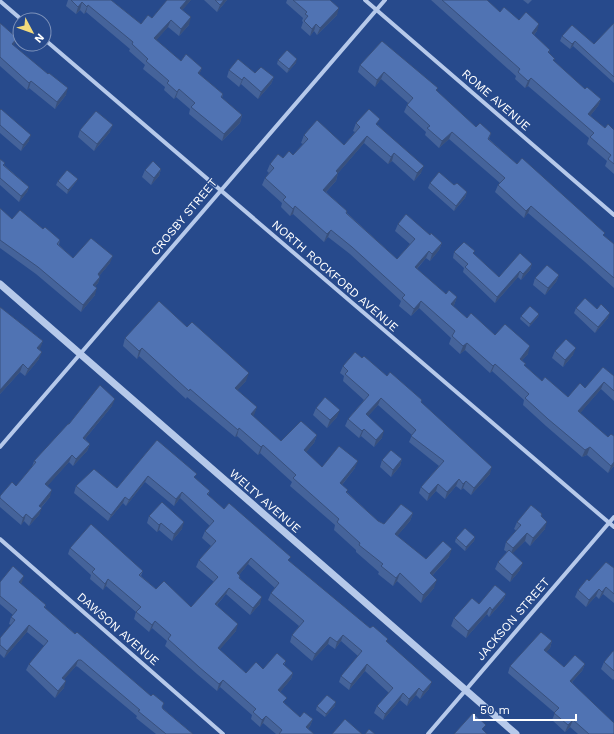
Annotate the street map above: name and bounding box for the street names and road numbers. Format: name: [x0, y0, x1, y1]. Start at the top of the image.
street label: ROME AVENUE: [459, 67, 533, 134]
street label: CROSBY STREET: [148, 176, 220, 258]
street label: NORTH ROCKFORD AVENUE: [269, 217, 401, 335]
street label: WELTY AVENUE: [227, 466, 304, 536]
street label: JACKSON STREET: [473, 575, 553, 663]
street label: DAWSON AVENUE: [74, 590, 162, 669]

